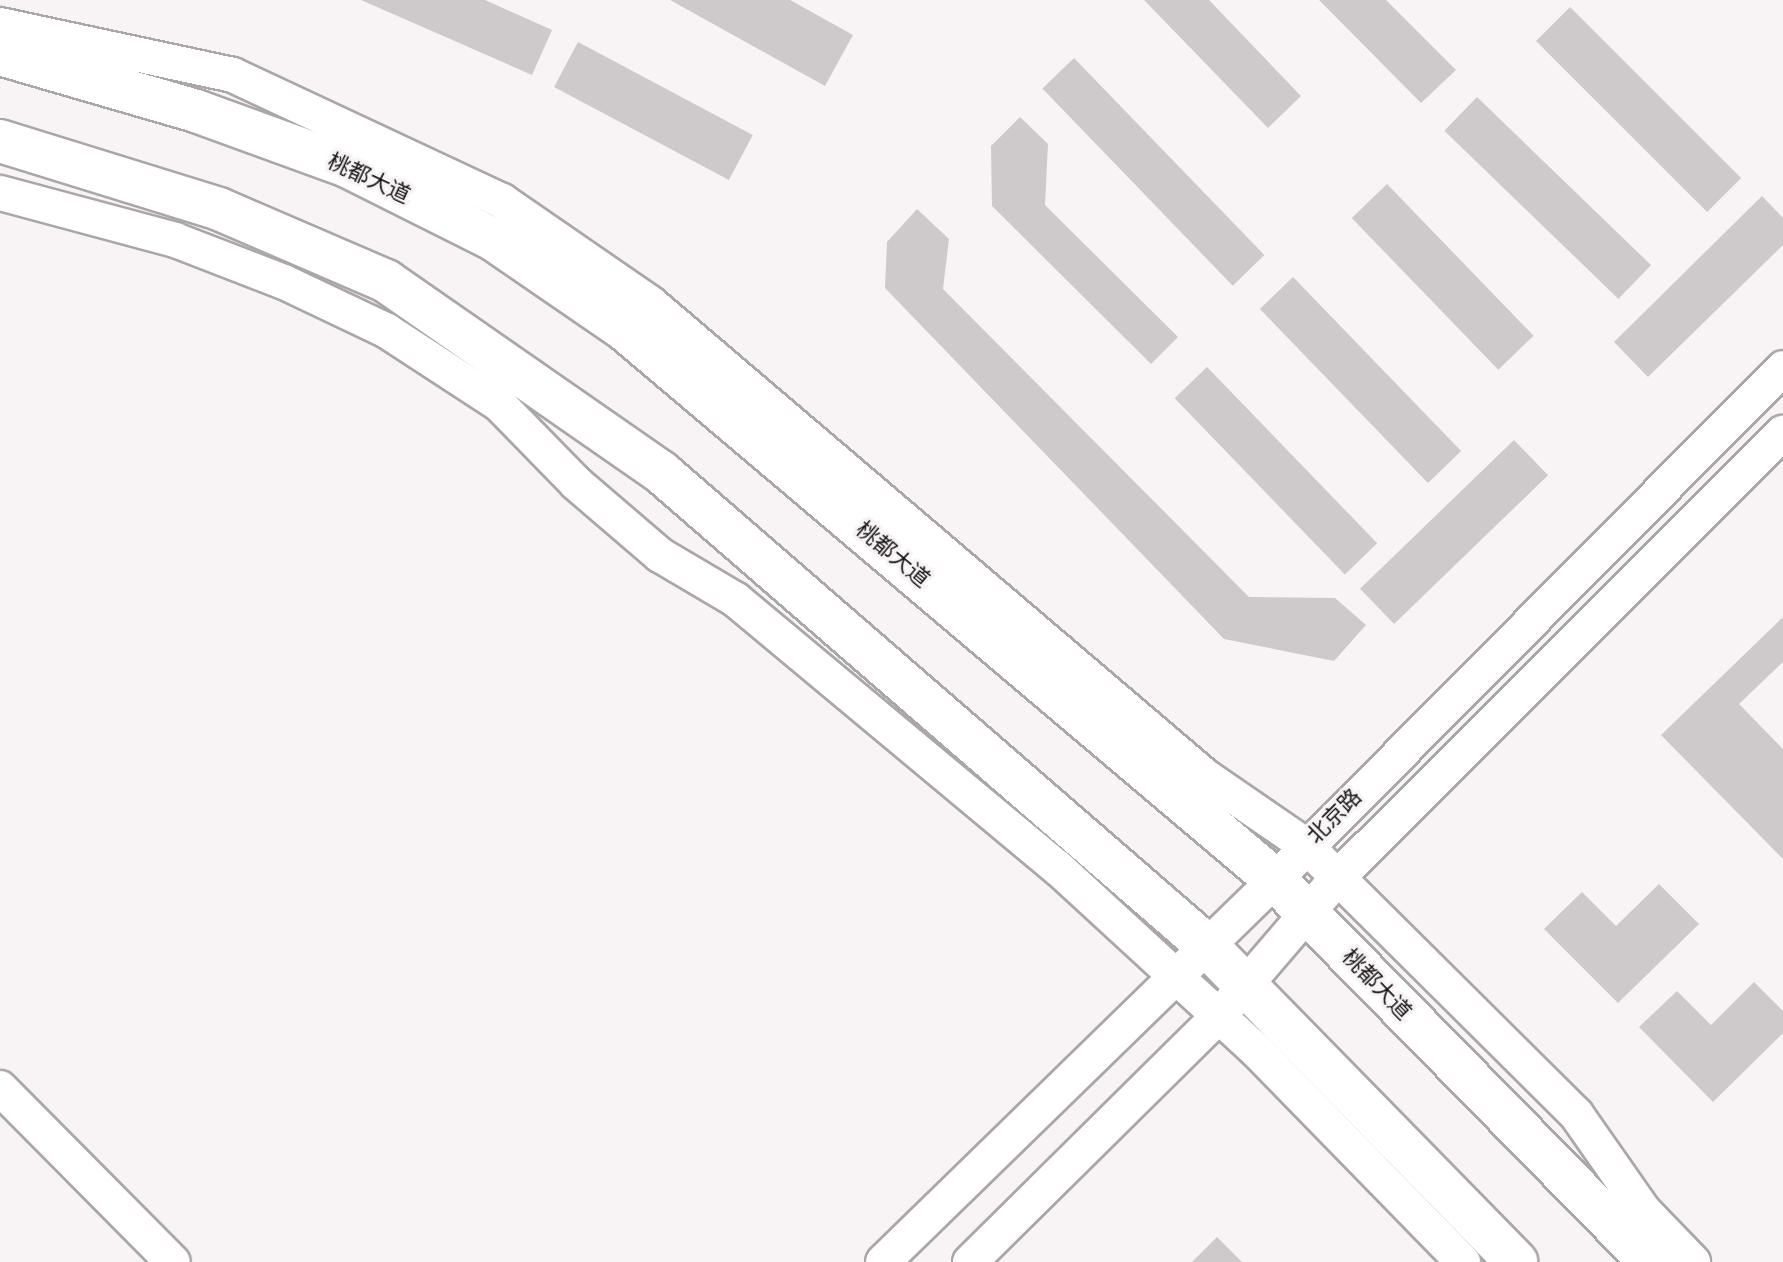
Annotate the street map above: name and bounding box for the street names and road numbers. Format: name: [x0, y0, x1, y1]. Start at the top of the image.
street label: 桃都大道: [324, 147, 414, 209]
street label: 桃都大道: [851, 516, 935, 592]
street label: 北京路: [1301, 783, 1367, 849]
street label: 桃都大道: [1337, 943, 1417, 1025]

